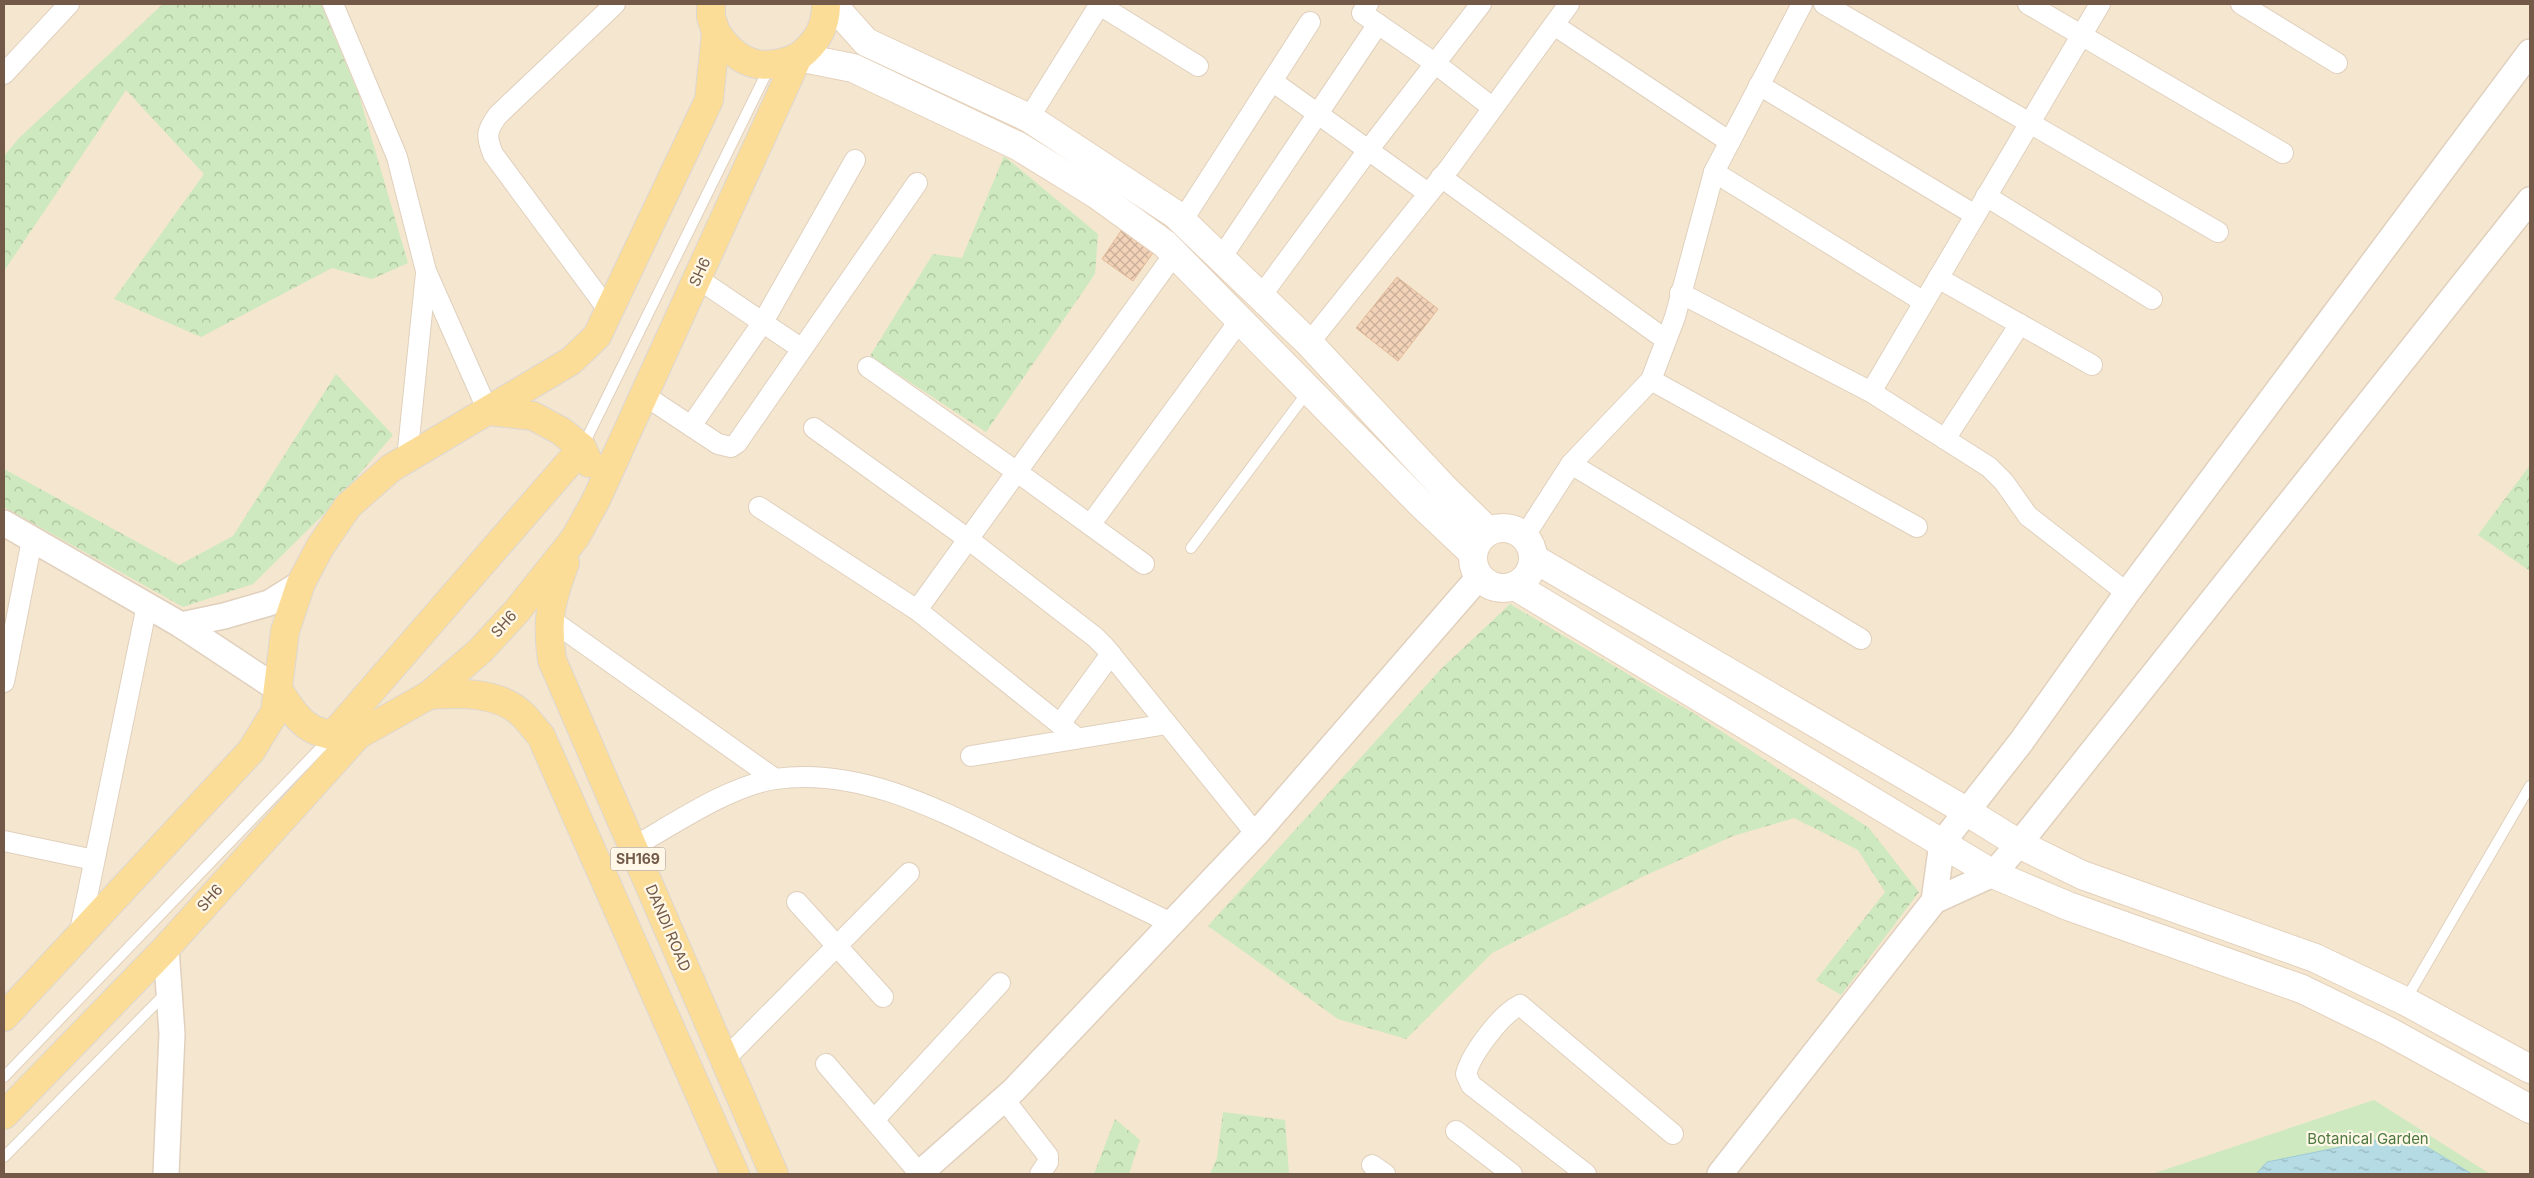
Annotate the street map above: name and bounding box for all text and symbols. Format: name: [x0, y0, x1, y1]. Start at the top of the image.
street label: SH6: [685, 254, 715, 289]
street label: SH6: [487, 606, 521, 641]
road number: SH169: [610, 848, 666, 871]
street label: SH6: [193, 880, 227, 915]
street label: DANDI ROAD: [642, 881, 695, 974]
park label: Botanical Garden: [2307, 1129, 2429, 1148]

